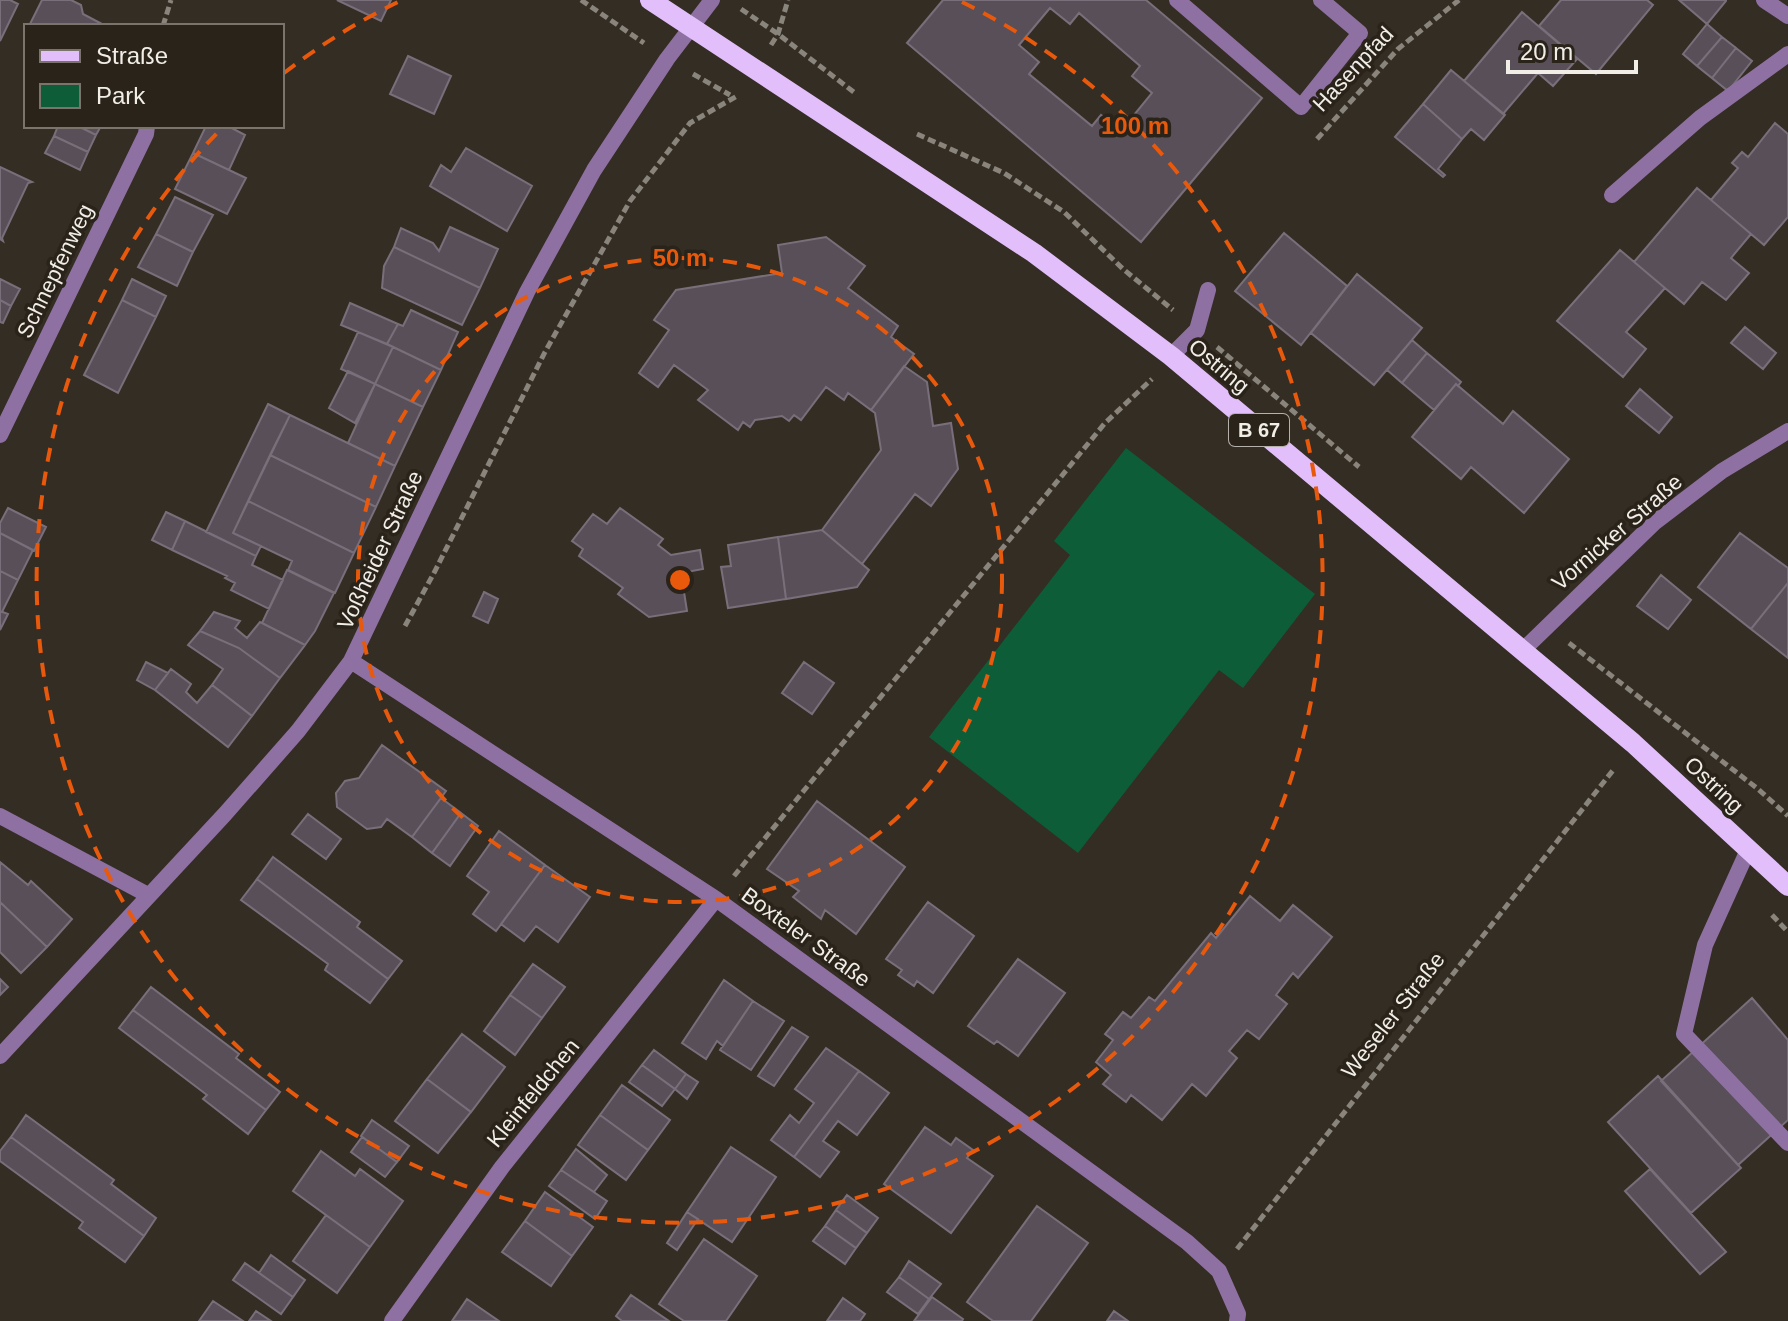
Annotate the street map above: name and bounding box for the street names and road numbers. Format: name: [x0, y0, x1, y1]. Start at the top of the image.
street label: Hasenpfad: [1308, 22, 1398, 116]
street label: Schnepfenweg: [12, 200, 98, 342]
street label: Ostring: [1184, 334, 1254, 398]
road number: B 67: [1229, 414, 1289, 446]
street label: Voßheider Straße: [332, 467, 428, 633]
street label: Vornicker Straße: [1547, 469, 1687, 595]
street label: Ostring: [1680, 752, 1748, 818]
street label: Boxteler Straße: [737, 882, 875, 992]
street label: Weseler Straße: [1336, 947, 1450, 1083]
street label: Kleinfeldchen: [482, 1034, 584, 1152]

